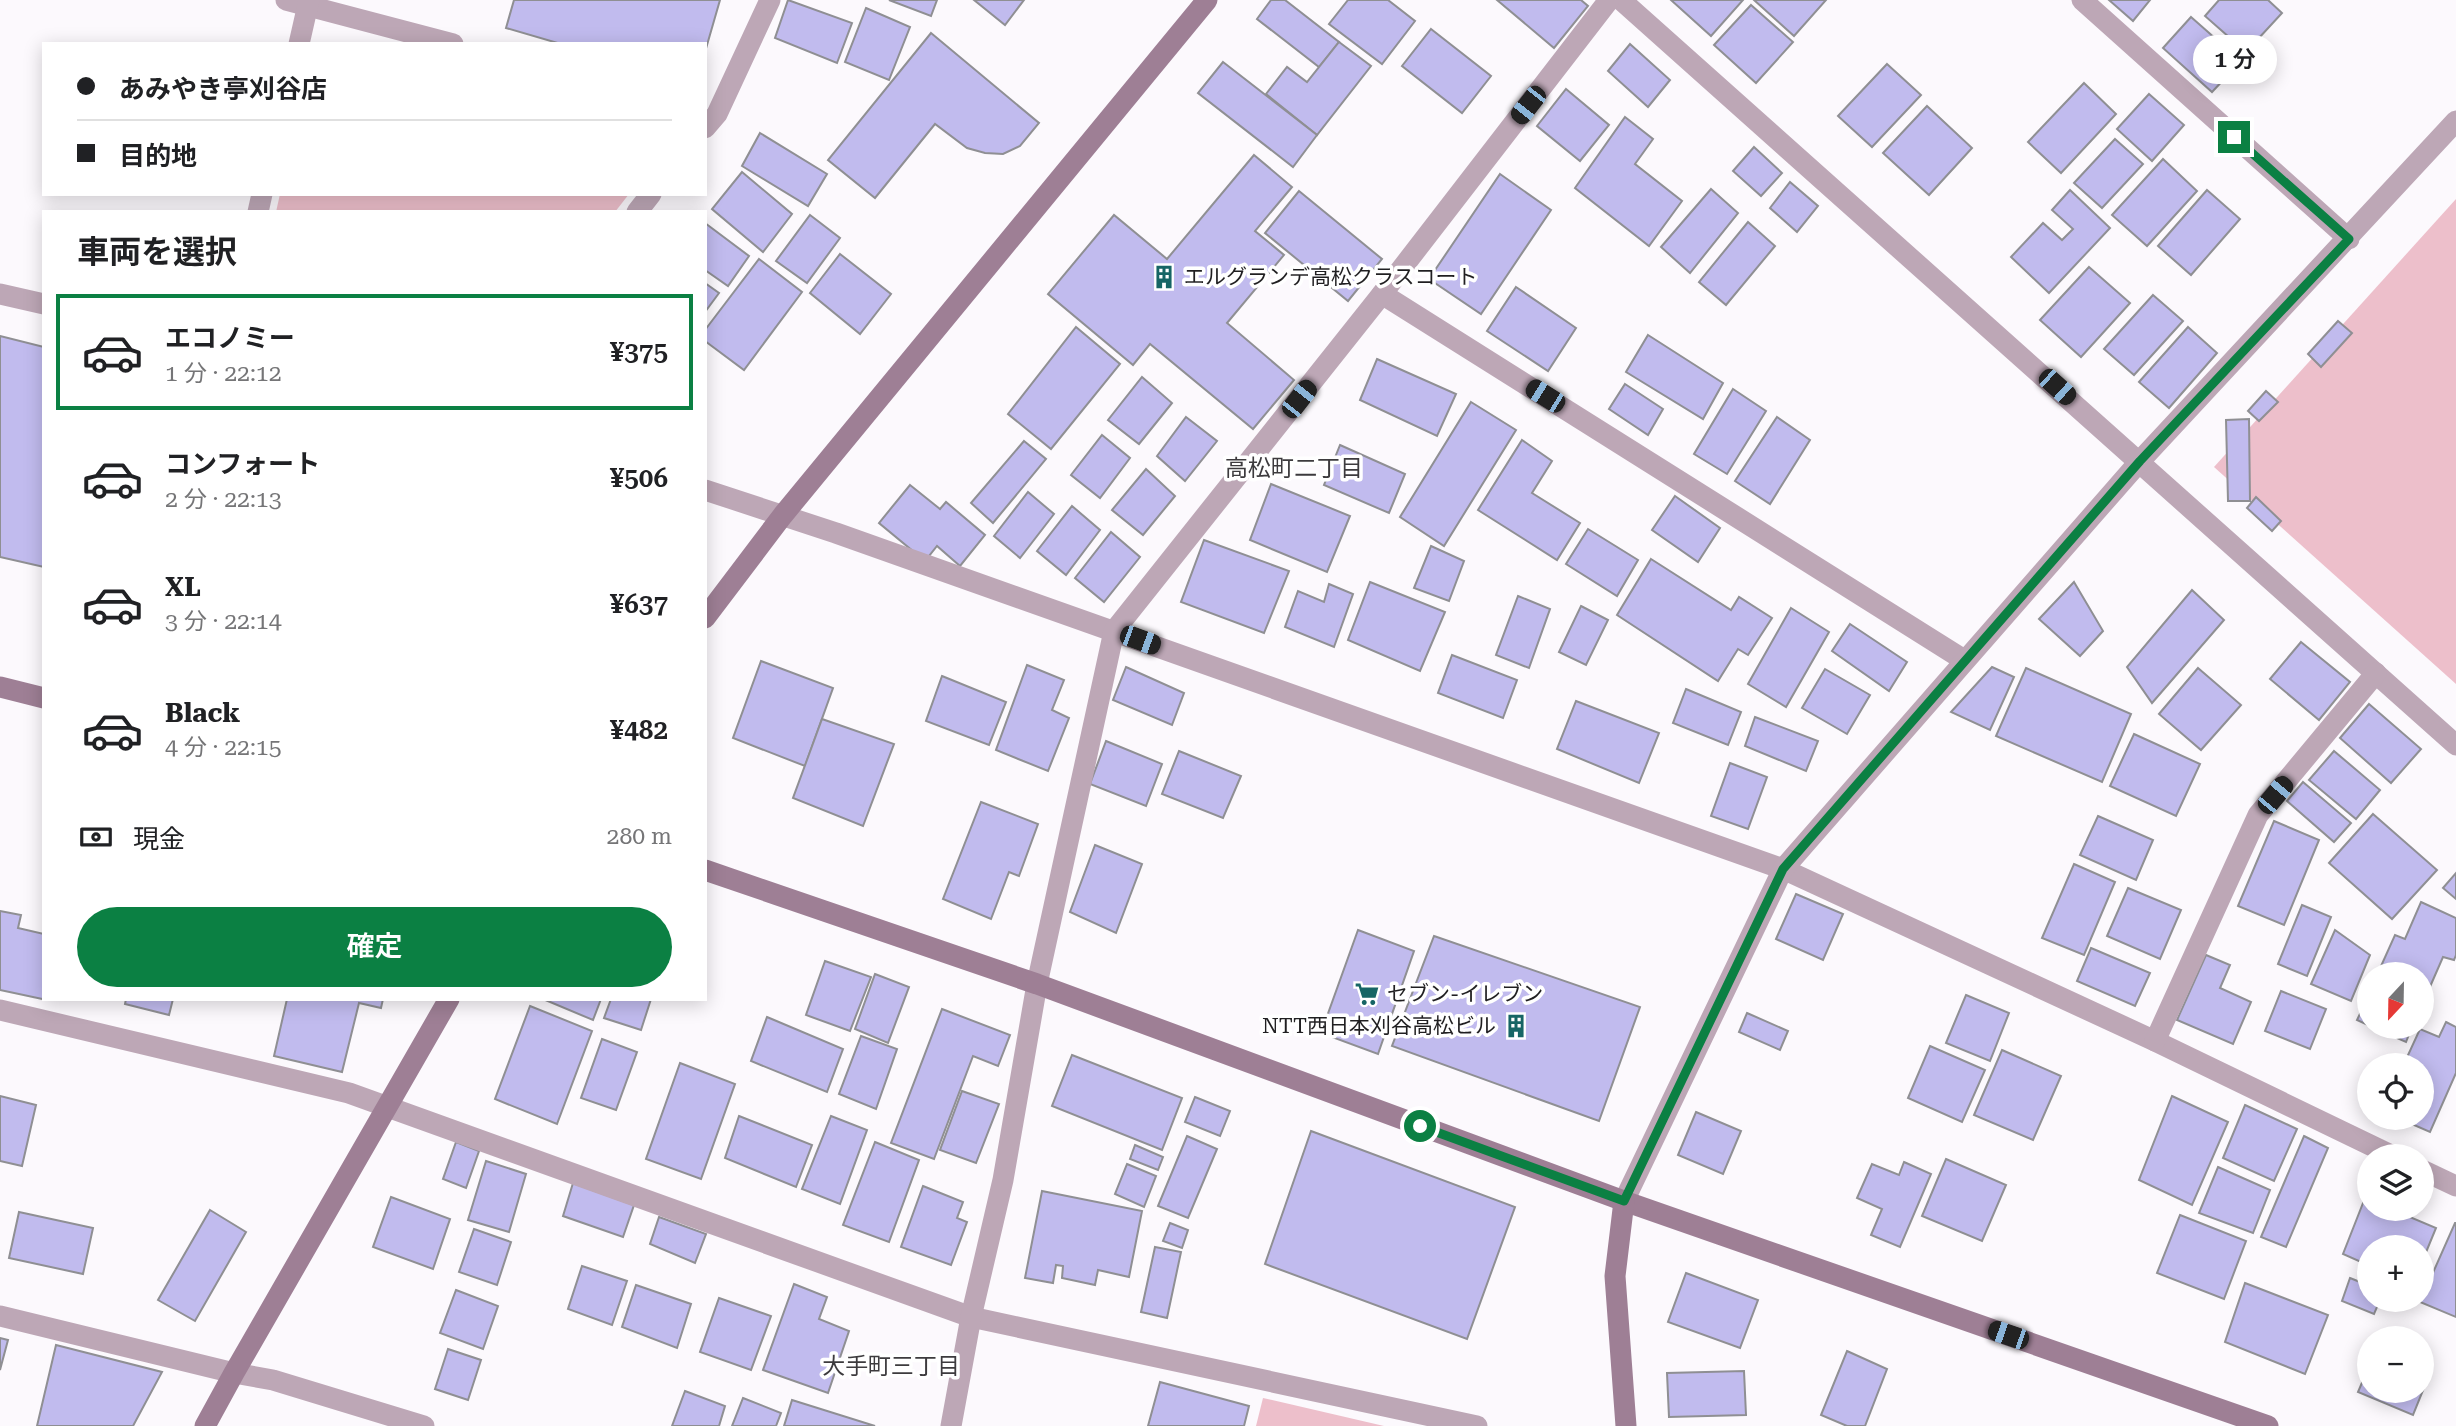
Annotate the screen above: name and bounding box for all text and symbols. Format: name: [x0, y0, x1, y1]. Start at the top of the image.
callout: 1 分: [2192, 36, 2276, 85]
text: 1 分: [2214, 46, 2256, 73]
text: あみやき亭刈谷店: [119, 74, 327, 104]
car: [1507, 82, 1550, 128]
route end: [2218, 121, 2250, 153]
text: 目的地: [119, 141, 197, 171]
text: 車両を選択: [77, 233, 237, 271]
building icon: エルグランデ高松クラスコート: [1150, 263, 1178, 291]
place label: エルグランデ高松クラスコート: [1184, 265, 1478, 289]
icon: car: [81, 321, 144, 384]
text: エコノミー: [165, 323, 295, 353]
text: ¥375: [610, 337, 668, 367]
text: 1 分 · 22:12: [165, 360, 282, 387]
car: [2035, 365, 2080, 409]
car: [1278, 376, 1321, 422]
car: [1522, 376, 1569, 416]
icon: car: [81, 447, 144, 510]
text: コンフォート: [165, 449, 320, 479]
district label: 高松町二丁目: [1225, 455, 1363, 482]
text: ¥506: [610, 463, 668, 493]
text: 2 分 · 22:13: [165, 486, 282, 513]
text: XL: [165, 572, 201, 602]
icon: car: [81, 573, 144, 636]
text: ¥637: [610, 589, 668, 619]
text: 3 分 · 22:14: [165, 608, 282, 635]
car: [1117, 623, 1164, 657]
text: Black: [165, 698, 240, 728]
icon: car: [81, 699, 144, 762]
text: ¥482: [610, 715, 668, 745]
text: 4 分 · 22:15: [165, 734, 282, 761]
car: [2254, 772, 2297, 818]
icon: cash: [77, 818, 115, 856]
text: 280 m: [607, 823, 672, 850]
text: 現金: [133, 824, 185, 854]
button: 確定: [77, 907, 672, 987]
north arrow: [2357, 962, 2434, 1040]
map controls: [2357, 962, 2434, 1403]
supermarket icon: セブン-イレブン: [1353, 980, 1381, 1008]
place label: セブン-イレブン: [1387, 982, 1543, 1006]
building icon: NTT西日本刈谷高松ビル: [1502, 1012, 1530, 1040]
place label: NTT西日本刈谷高松ビル: [1262, 1014, 1496, 1038]
button: locate: [2357, 1053, 2434, 1130]
route start: [1404, 1110, 1436, 1142]
button: layers: [2357, 1144, 2434, 1221]
button: +: [2357, 1235, 2434, 1312]
car: [1985, 1318, 2032, 1352]
button: −: [2357, 1326, 2434, 1403]
district label: 大手町三丁目: [822, 1353, 960, 1380]

